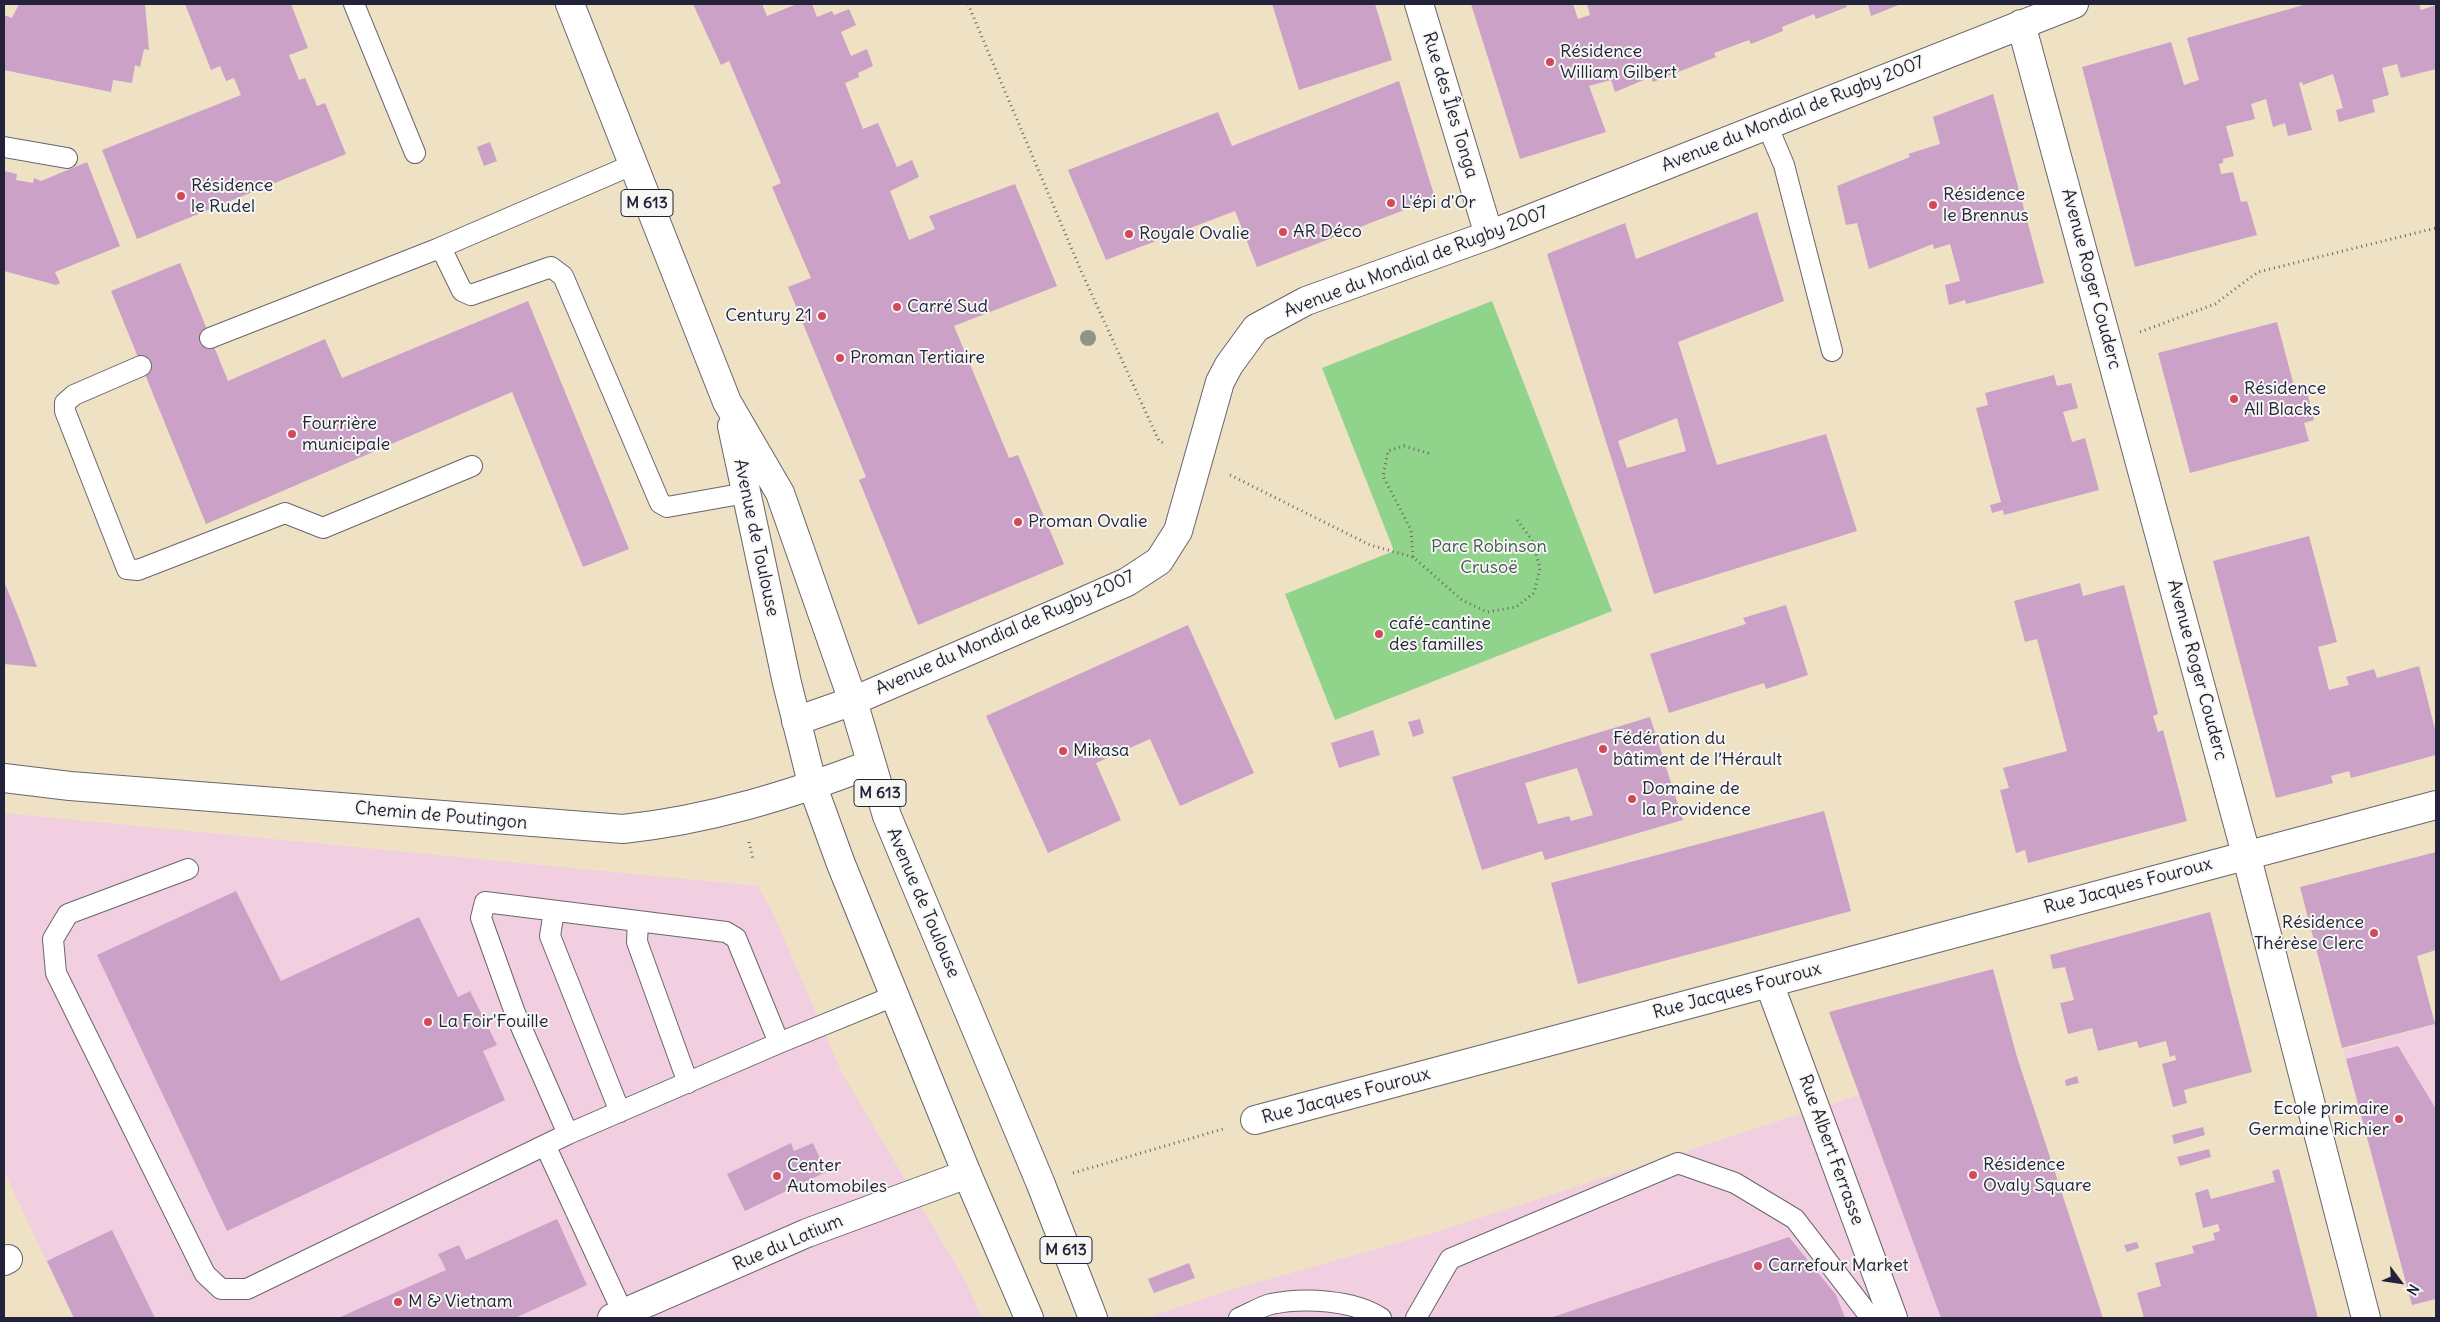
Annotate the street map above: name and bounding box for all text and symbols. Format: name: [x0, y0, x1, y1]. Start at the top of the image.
street label: Rue des Îles Tonga: [1418, 29, 1482, 181]
place label: Résidence William Gilbert: [1560, 41, 1677, 84]
street label: Avenue du Mondial de Rugby 2007: [1659, 51, 1927, 177]
marker: Résidence William Gilbert: [1544, 56, 1556, 68]
place label: Résidence le Rudel: [191, 175, 273, 218]
place label: Résidence le Brennus: [1943, 184, 2029, 226]
street label: Avenue Roger Couderc: [2056, 186, 2126, 372]
marker: Résidence le Rudel: [175, 190, 187, 202]
road number: M 613: [621, 190, 673, 217]
place label: L'épi d'Or: [1401, 192, 1476, 214]
marker: L'épi d'Or: [1385, 197, 1397, 209]
marker: Résidence le Brennus: [1927, 199, 1939, 211]
street label: Avenue du Mondial de Rugby 2007: [1281, 202, 1551, 322]
place label: AR Déco: [1293, 221, 1362, 243]
place label: Royale Ovalie: [1139, 223, 1250, 245]
marker: AR Déco: [1277, 226, 1289, 238]
marker: Royale Ovalie: [1123, 228, 1135, 240]
place label: Carré Sud: [907, 296, 988, 318]
marker: Carré Sud: [891, 301, 903, 313]
place label: Century 21: [725, 305, 812, 327]
marker: Century 21: [816, 310, 828, 322]
place label: Proman Tertiaire: [850, 347, 985, 369]
marker: Proman Tertiaire: [834, 352, 846, 364]
place label: Résidence All Blacks: [2244, 378, 2326, 420]
marker: Résidence All Blacks: [2228, 393, 2240, 405]
place label: Fourrière municipale: [302, 413, 390, 456]
marker: Fourrière municipale: [286, 428, 298, 440]
street label: Avenue de Toulouse: [729, 457, 783, 619]
place label: Proman Ovalie: [1028, 511, 1148, 533]
marker: Proman Ovalie: [1012, 516, 1024, 528]
park label: Parc Robinson Crusoë: [1431, 536, 1547, 578]
street label: Avenue du Mondial de Rugby 2007: [872, 566, 1138, 700]
street label: Avenue Roger Couderc: [2162, 577, 2232, 763]
place label: café-cantine des familles: [1389, 613, 1491, 656]
marker: café-cantine des familles: [1373, 628, 1385, 640]
place label: Fédération du bâtiment de l’Hérault: [1613, 728, 1782, 771]
place label: Mikasa: [1073, 740, 1129, 762]
marker: Fédération du bâtiment de l’Hérault: [1597, 743, 1609, 755]
marker: Mikasa: [1057, 745, 1069, 757]
place label: Domaine de la Providence: [1642, 778, 1751, 821]
road number: M 613: [854, 780, 906, 806]
marker: Domaine de la Providence: [1626, 793, 1638, 805]
street label: Chemin de Poutingon: [354, 798, 528, 834]
street label: Avenue de Toulouse: [882, 825, 964, 981]
street label: Rue Jacques Fouroux: [2042, 853, 2214, 919]
place label: Résidence Thérèse Clerc: [2254, 912, 2364, 954]
marker: Résidence Thérèse Clerc: [2368, 927, 2380, 939]
street label: Rue Jacques Fouroux: [1651, 958, 1823, 1024]
place label: La Foir'Fouille: [438, 1011, 548, 1033]
marker: La Foir'Fouille: [422, 1016, 434, 1028]
street label: Rue Jacques Fouroux: [1260, 1063, 1432, 1129]
street label: Rue Albert Ferrasse: [1794, 1072, 1868, 1228]
place label: Ecole primaire Germaine Richier: [2248, 1098, 2389, 1140]
marker: Ecole primaire Germaine Richier: [2393, 1113, 2405, 1125]
place label: Résidence Ovaly Square: [1983, 1154, 2092, 1196]
place label: Center Automobiles: [787, 1155, 887, 1198]
marker: Résidence Ovaly Square: [1967, 1169, 1979, 1181]
marker: Center Automobiles: [771, 1170, 783, 1182]
street label: Rue du Latium: [730, 1210, 846, 1276]
road number: M 613: [1040, 1236, 1092, 1264]
place label: Carrefour Market: [1768, 1255, 1909, 1277]
north arrow: [2375, 1257, 2425, 1307]
marker: Carrefour Market: [1752, 1260, 1764, 1272]
text: N: [2403, 1281, 2423, 1299]
place label: M & Vietnam: [408, 1291, 512, 1313]
marker: M & Vietnam: [392, 1296, 404, 1308]

